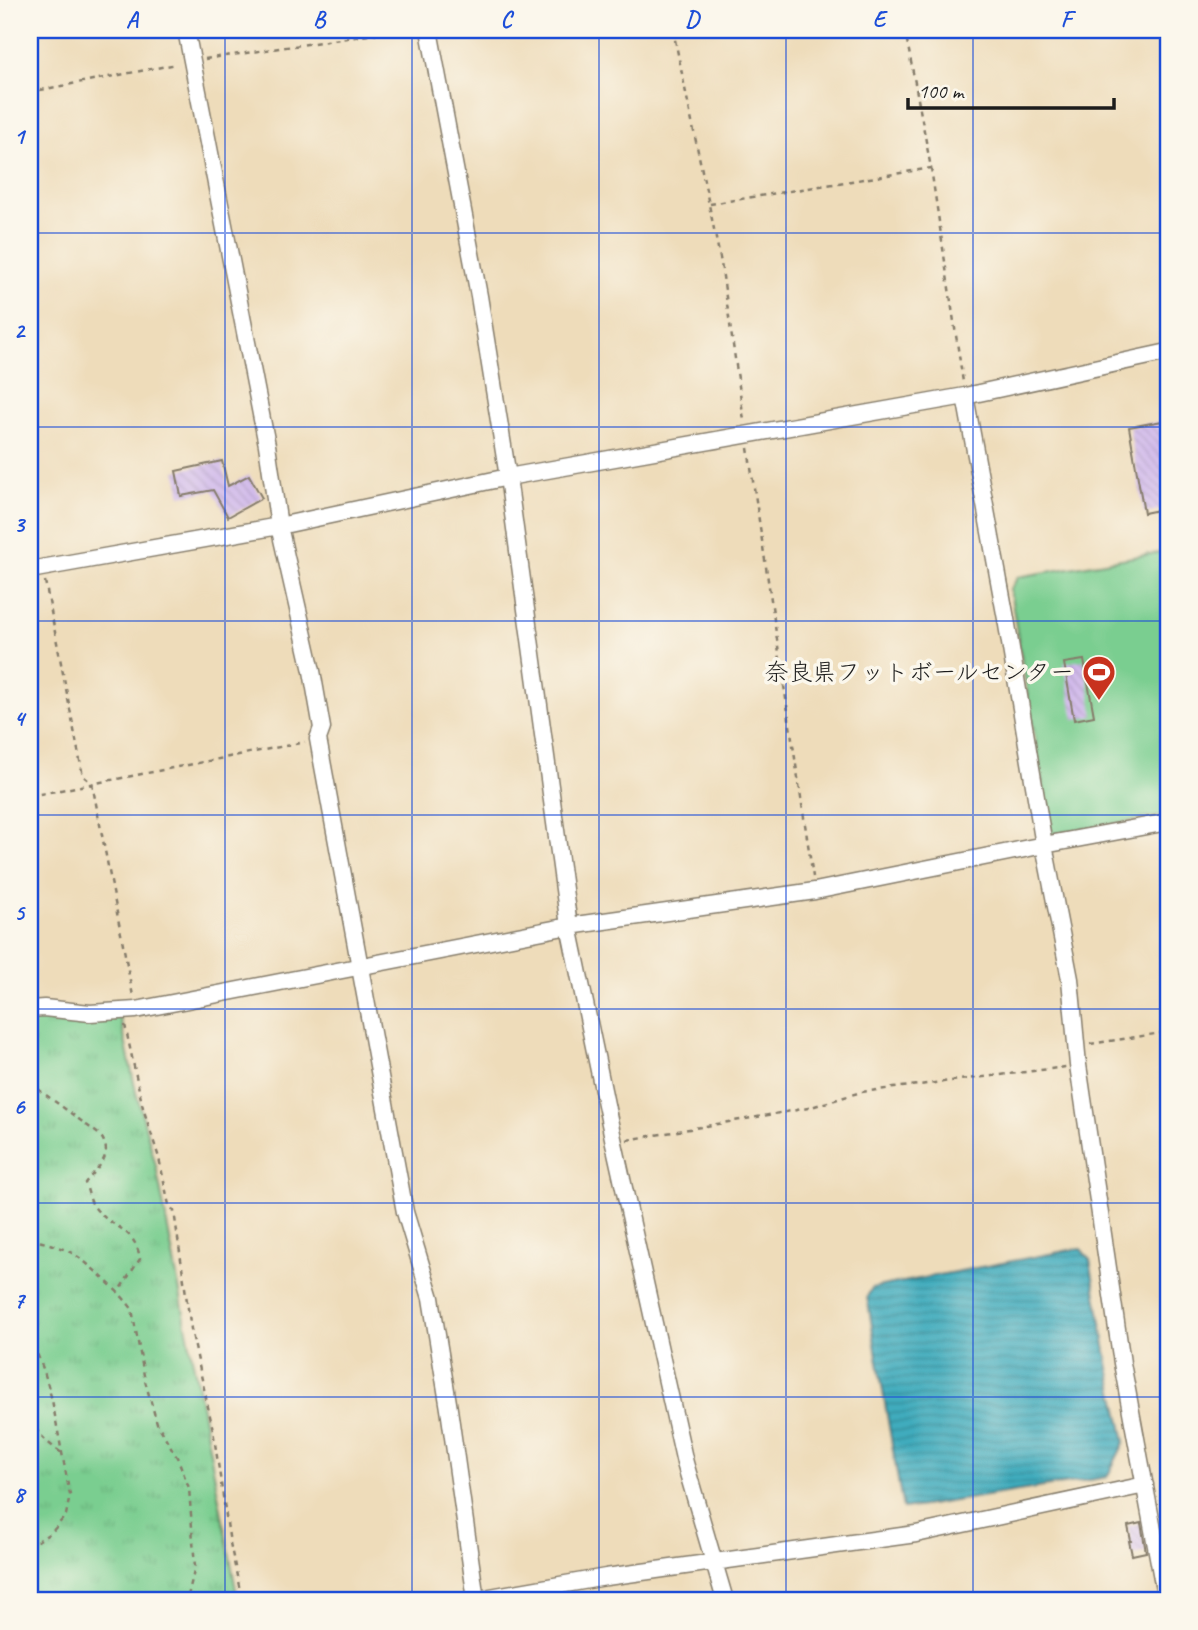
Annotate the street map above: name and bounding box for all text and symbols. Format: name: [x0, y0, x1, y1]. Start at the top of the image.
text: A: [126, 5, 140, 34]
text: B: [313, 5, 327, 34]
text: C: [501, 5, 515, 34]
text: D: [685, 5, 701, 34]
text: E: [873, 5, 889, 34]
text: F: [1061, 5, 1077, 34]
scale bar: [908, 66, 1114, 110]
text: 100 m: [918, 78, 965, 104]
text: 1: [14, 122, 27, 151]
text: 2: [14, 316, 27, 345]
text: 3: [14, 510, 27, 539]
sports icon: 奈良県フットボールセンター: [1080, 653, 1118, 702]
place label: 奈良県フットボールセンター: [764, 657, 1074, 687]
text: 4: [14, 704, 27, 733]
text: 5: [14, 898, 26, 927]
text: 6: [14, 1092, 27, 1121]
text: 7: [14, 1286, 27, 1315]
text: 8: [14, 1480, 27, 1509]

